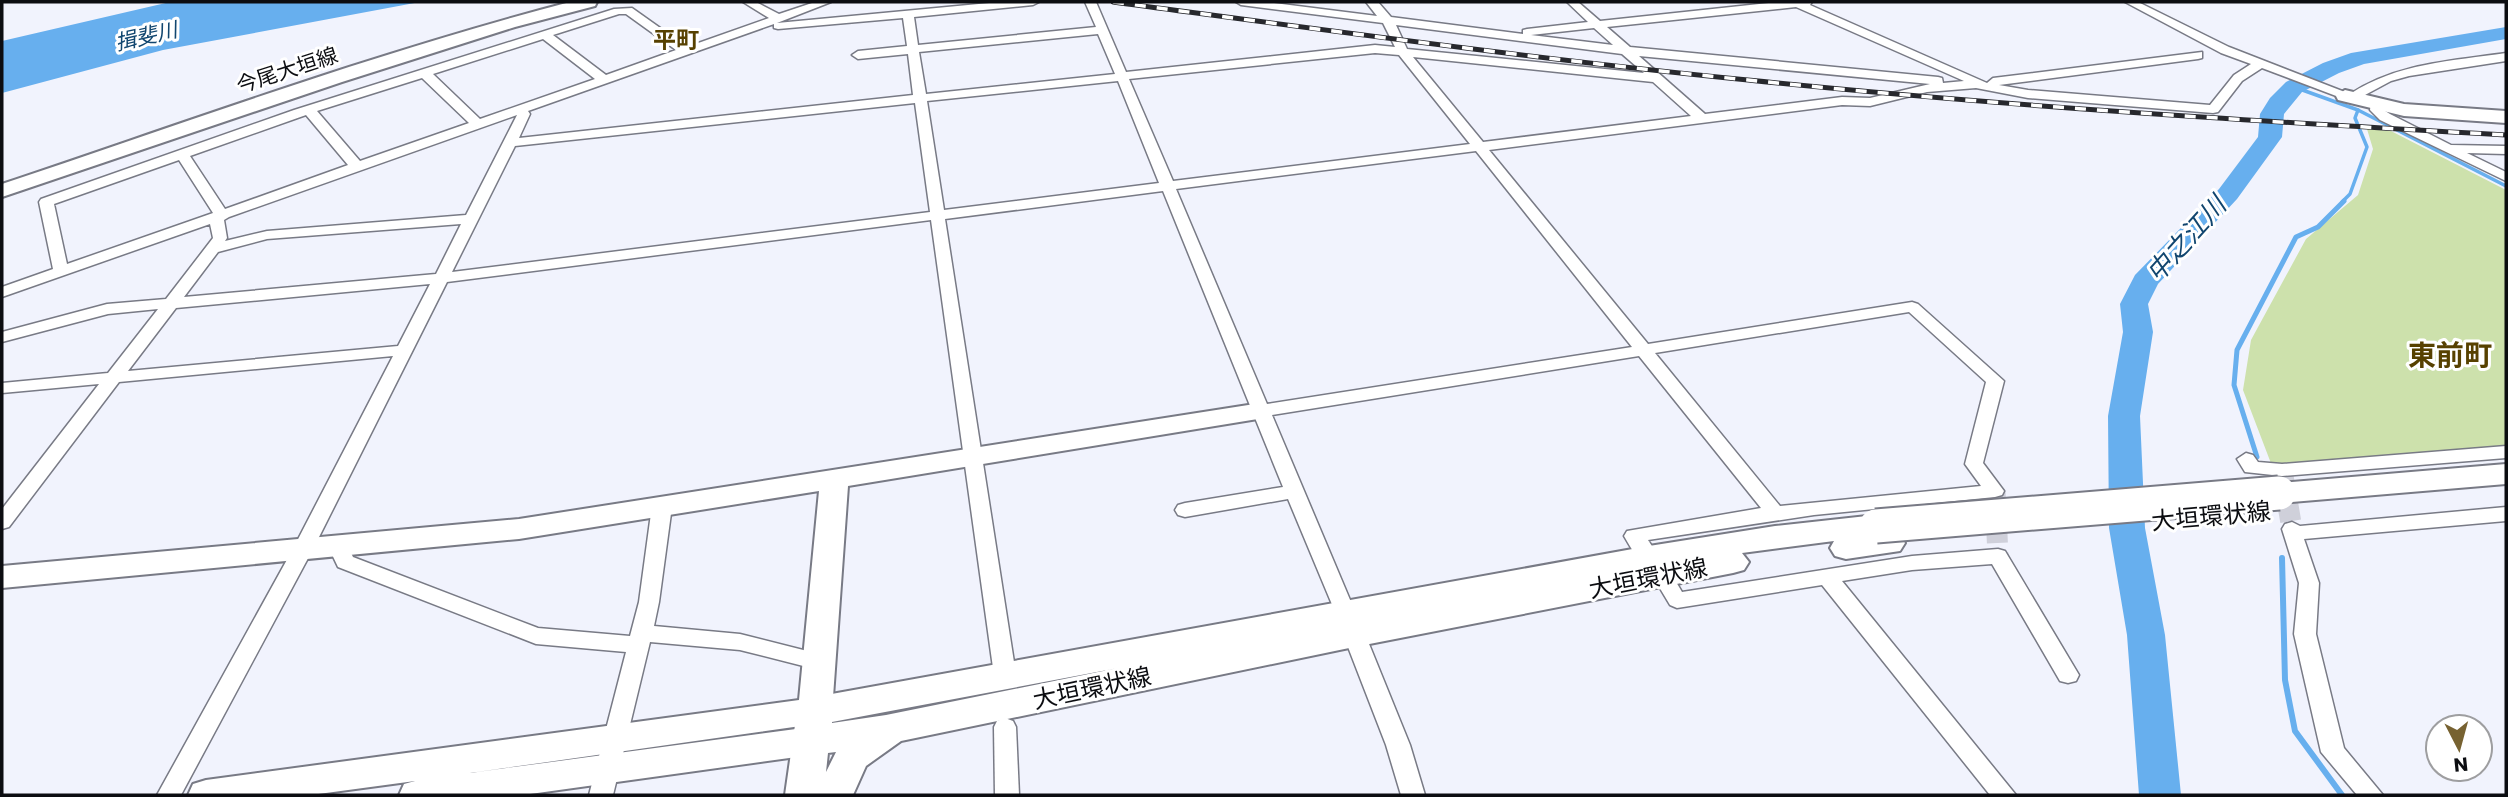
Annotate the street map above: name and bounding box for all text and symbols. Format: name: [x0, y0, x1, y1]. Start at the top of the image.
water label: 揖斐川: [112, 14, 182, 57]
district label: 平町: [653, 24, 699, 56]
street label: 今尾大垣線: [233, 40, 341, 100]
water label: 中之江川: [2138, 186, 2236, 290]
district label: 東前町: [2408, 336, 2492, 375]
street label: 大垣環状線: [2150, 494, 2272, 538]
street label: 大垣環状線: [1586, 550, 1710, 606]
street label: 大垣環状線: [1030, 659, 1154, 717]
north arrow: [2424, 713, 2494, 783]
text: N: [2452, 750, 2469, 779]

